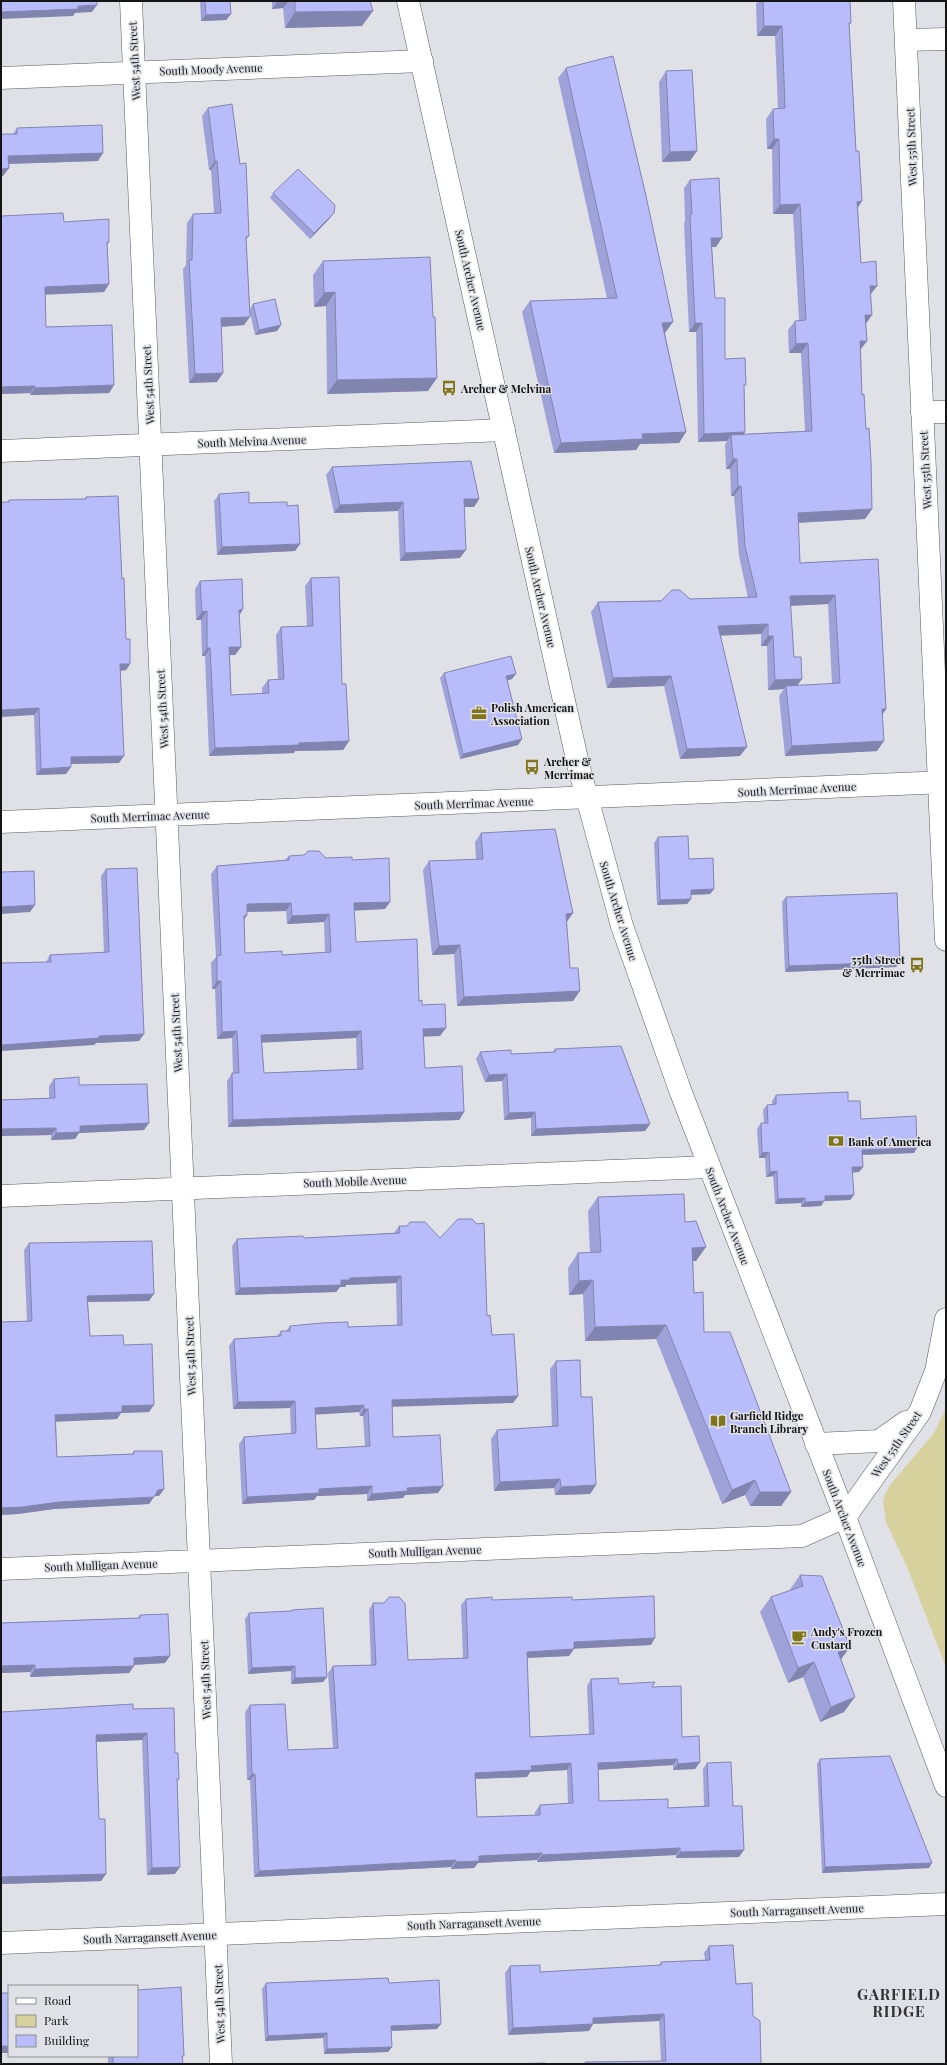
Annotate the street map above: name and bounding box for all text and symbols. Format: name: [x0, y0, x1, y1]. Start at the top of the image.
street label: West 54th Street: [124, 21, 144, 102]
street label: South Moody Avenue: [159, 60, 263, 78]
street label: West 55th Street: [902, 108, 920, 187]
street label: South Archer Avenue: [452, 228, 490, 332]
street label: West 54th Street: [138, 345, 158, 426]
bus stop icon: Archer & Melvina: [440, 379, 458, 397]
place label: Archer & Melvina: [460, 381, 552, 396]
street label: West 55th Street: [915, 431, 935, 510]
street label: South Melvina Avenue: [197, 432, 307, 450]
street label: South Archer Avenue: [522, 545, 560, 649]
street label: West 54th Street: [152, 669, 172, 750]
place label: Polish American Association: [490, 700, 574, 728]
office icon: Polish American Association: [470, 704, 488, 722]
place label: Archer & Merrimac: [543, 754, 595, 782]
bus stop icon: Archer & Merrimac: [523, 758, 541, 776]
street label: South Merrimac Avenue: [737, 778, 857, 800]
street label: South Merrimac Avenue: [414, 793, 534, 813]
street label: South Merrimac Avenue: [90, 806, 210, 826]
street label: South Archer Avenue: [597, 859, 641, 963]
place label: 55th Street & Merrimac: [842, 952, 906, 980]
bus stop icon: 55th Street & Merrimac: [908, 956, 926, 974]
street label: West 54th Street: [166, 993, 186, 1074]
bank icon: Bank of America: [827, 1132, 845, 1150]
place label: Bank of America: [848, 1134, 932, 1149]
street label: South Archer Avenue: [702, 1165, 754, 1267]
street label: South Mobile Avenue: [303, 1172, 407, 1190]
street label: West 54th Street: [181, 1316, 199, 1397]
place label: Garfield Ridge Branch Library: [730, 1408, 808, 1436]
street label: West 55th Street: [867, 1408, 925, 1481]
library icon: Garfield Ridge Branch Library: [709, 1412, 727, 1430]
street label: South Archer Avenue: [819, 1467, 871, 1569]
street label: South Mulligan Avenue: [368, 1542, 482, 1560]
street label: South Mulligan Avenue: [44, 1556, 158, 1574]
place label: Andy's Frozen Custard: [810, 1624, 883, 1652]
cafe icon: Andy's Frozen Custard: [790, 1628, 808, 1646]
street label: West 54th Street: [196, 1640, 214, 1721]
street label: South Narragansett Avenue: [730, 1900, 865, 1920]
street label: South Narragansett Avenue: [407, 1913, 542, 1933]
street label: South Narragansett Avenue: [83, 1927, 218, 1947]
street label: West 54th Street: [210, 1964, 228, 2045]
district label: GARFIELD RIDGE: [857, 1984, 941, 2021]
legend: [8, 1985, 138, 2057]
text: Road: [44, 1992, 71, 2008]
text: Park: [44, 2012, 69, 2028]
text: Building: [44, 2032, 90, 2048]

